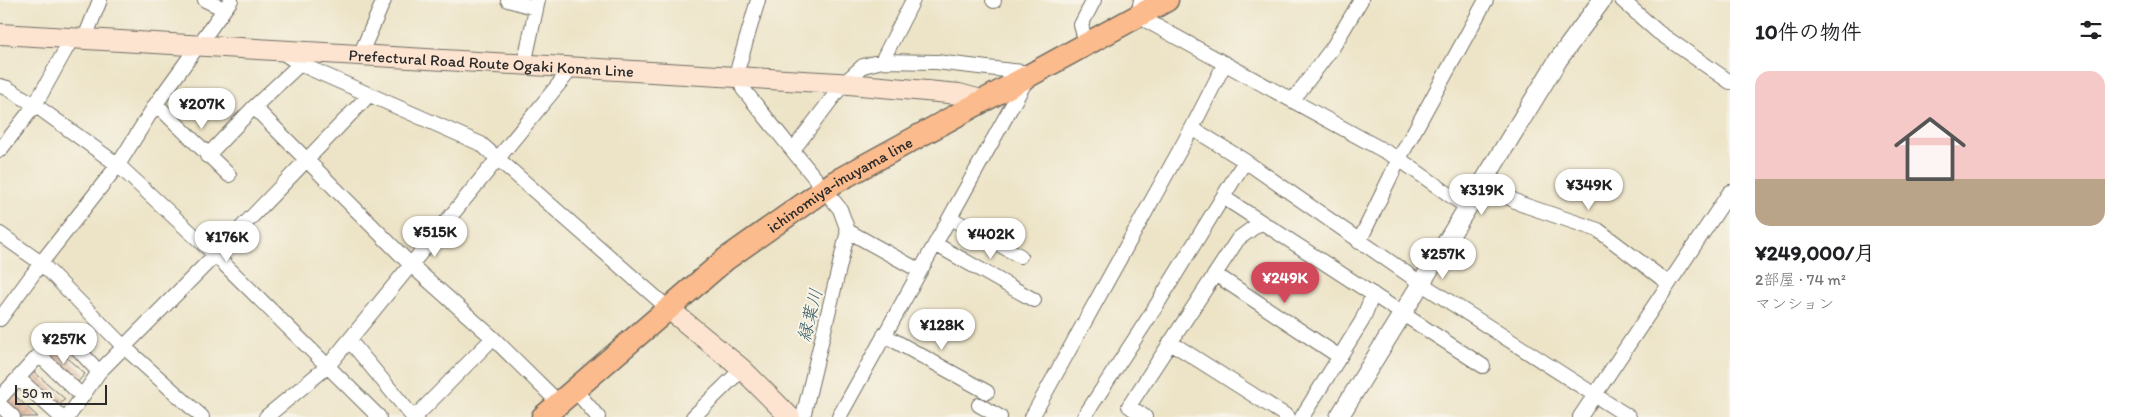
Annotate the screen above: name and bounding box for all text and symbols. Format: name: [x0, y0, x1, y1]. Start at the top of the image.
icon: filters: [2077, 16, 2105, 44]
text: 10件の物件: [1755, 19, 1862, 44]
street label: Prefectural Road Route Ogaki Konan Line: [348, 45, 635, 81]
pin: ¥207K: [167, 88, 237, 130]
text: ¥207K: [179, 94, 225, 113]
icon: home: [1885, 104, 1975, 194]
street label: ichinomiya-inuyama line: [763, 132, 916, 237]
pin: ¥349K: [1554, 168, 1624, 211]
pin: ¥319K: [1447, 174, 1517, 216]
text: ¥349K: [1566, 175, 1612, 194]
text: ¥319K: [1460, 180, 1504, 199]
pin: ¥515K: [400, 216, 470, 258]
pin: ¥402K: [956, 218, 1026, 260]
pin: ¥176K: [192, 220, 262, 263]
text: ¥515K: [413, 222, 457, 241]
text: ¥402K: [967, 224, 1015, 243]
text: ¥176K: [205, 227, 249, 246]
pin: ¥257K: [1408, 238, 1478, 280]
text: ¥249,000/月: [1755, 240, 1875, 265]
text: ¥257K: [1421, 244, 1465, 263]
pin: ¥249K: [1250, 262, 1320, 304]
text: ¥249K: [1262, 268, 1308, 287]
text: 2部屋 · 74 m²: [1755, 270, 1846, 289]
water label: 縁葉川: [793, 286, 827, 344]
text: マンション: [1755, 294, 1834, 313]
pin: ¥128K: [907, 308, 977, 351]
text: ¥128K: [920, 315, 964, 334]
pin: ¥257K: [29, 322, 99, 365]
text: ¥257K: [42, 329, 86, 348]
scale bar: [15, 382, 108, 405]
text: 50 m: [22, 385, 53, 402]

